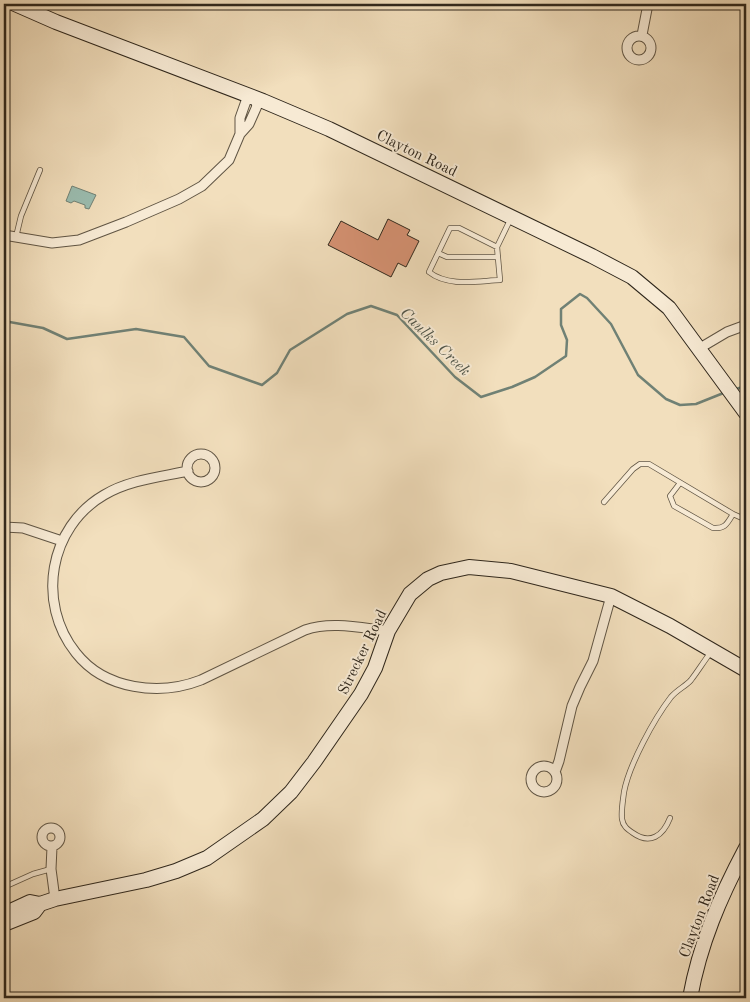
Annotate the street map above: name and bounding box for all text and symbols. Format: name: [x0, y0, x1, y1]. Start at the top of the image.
street label: Clayton Road: [374, 128, 459, 180]
water label: Caulks Creek: [396, 305, 473, 380]
street label: Strecker Road: [336, 608, 390, 698]
street label: Clayton Road: [678, 873, 723, 960]

